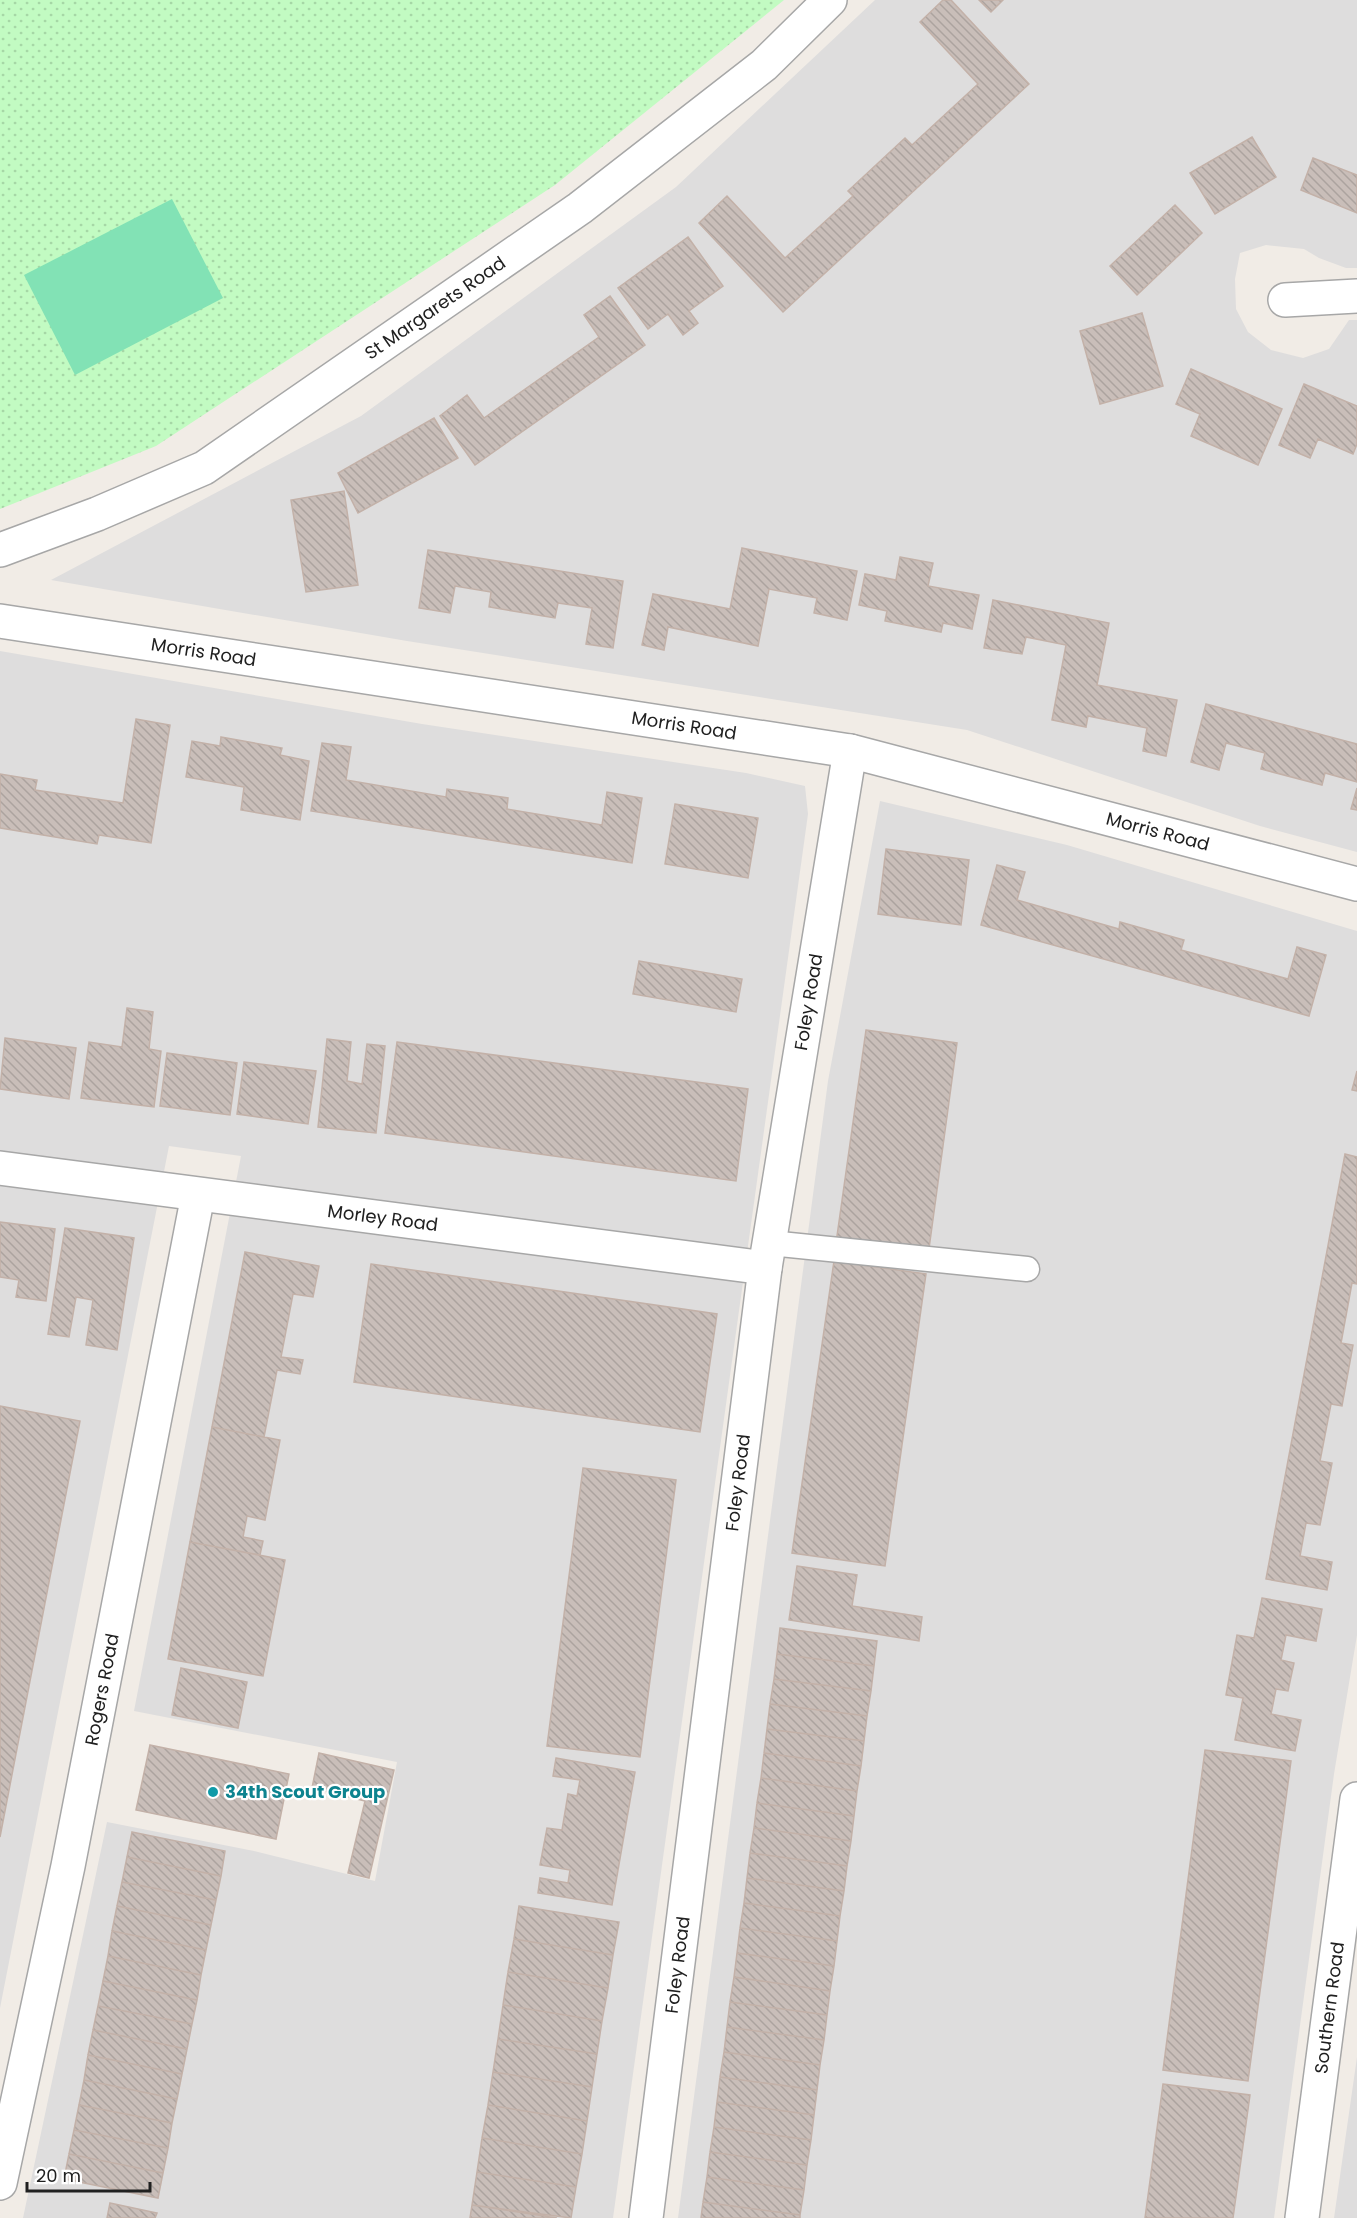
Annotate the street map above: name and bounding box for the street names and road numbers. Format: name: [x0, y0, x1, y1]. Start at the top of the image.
street label: St Margarets Road: [359, 250, 510, 365]
street label: Morris Road: [149, 631, 258, 672]
street label: Morris Road: [630, 705, 738, 745]
street label: Morris Road: [1103, 806, 1212, 857]
street label: Foley Road: [788, 952, 829, 1052]
street label: Morley Road: [326, 1198, 440, 1237]
street label: Foley Road: [719, 1433, 756, 1533]
street label: Rogers Road: [79, 1631, 125, 1748]
street label: Foley Road: [659, 1915, 696, 2015]
street label: Southern Road: [1308, 1940, 1350, 2075]

